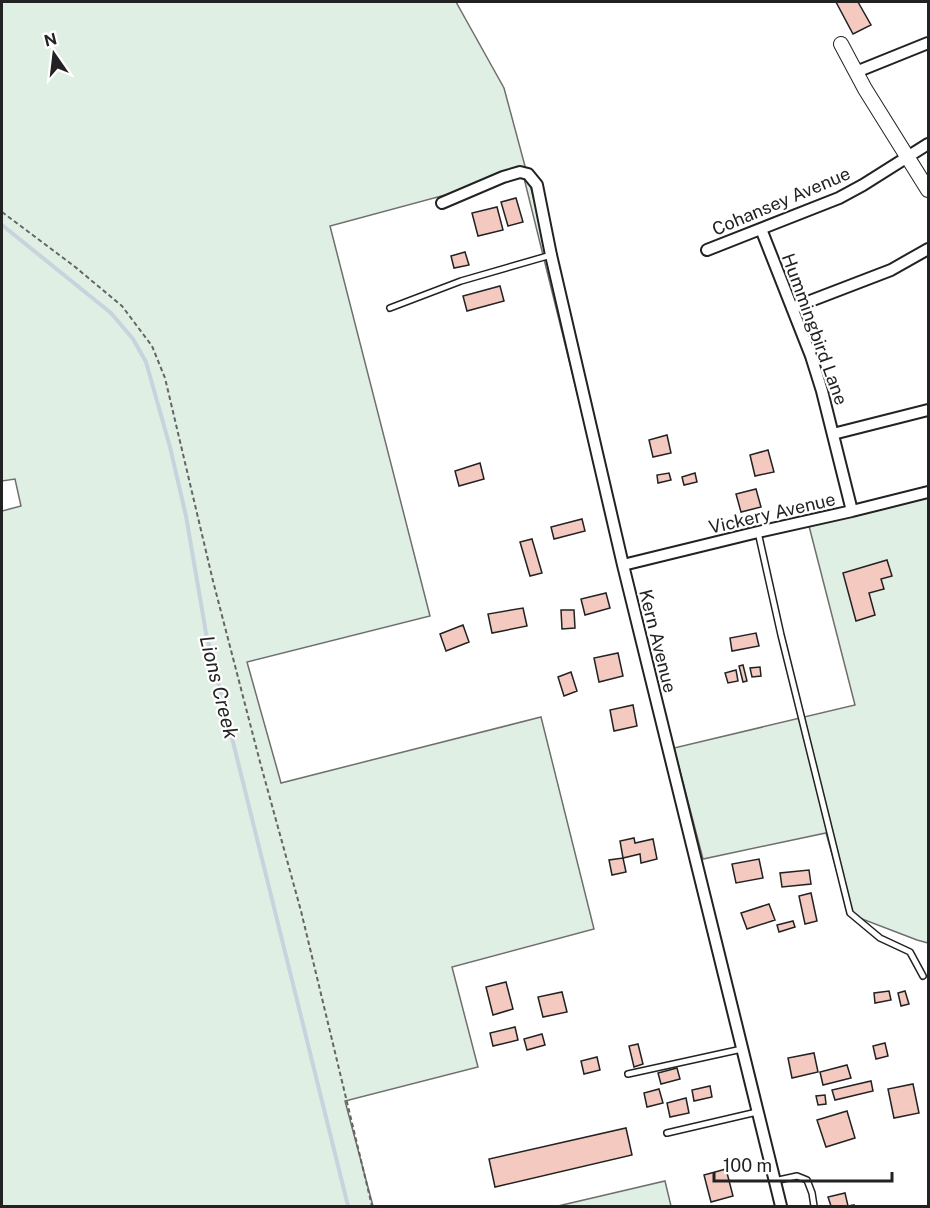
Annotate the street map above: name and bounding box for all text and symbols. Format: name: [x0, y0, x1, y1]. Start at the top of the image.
north arrow: [24, 24, 84, 84]
text: N: [42, 29, 59, 51]
street label: Cohansey Avenue: [709, 162, 853, 240]
street label: Hummingbird Lane: [778, 250, 852, 408]
street label: Vickery Avenue: [707, 488, 837, 538]
street label: Kern Avenue: [635, 587, 681, 695]
water label: Lions Creek: [195, 633, 243, 741]
scale bar: [714, 1145, 892, 1183]
text: 100 m: [723, 1155, 772, 1176]

